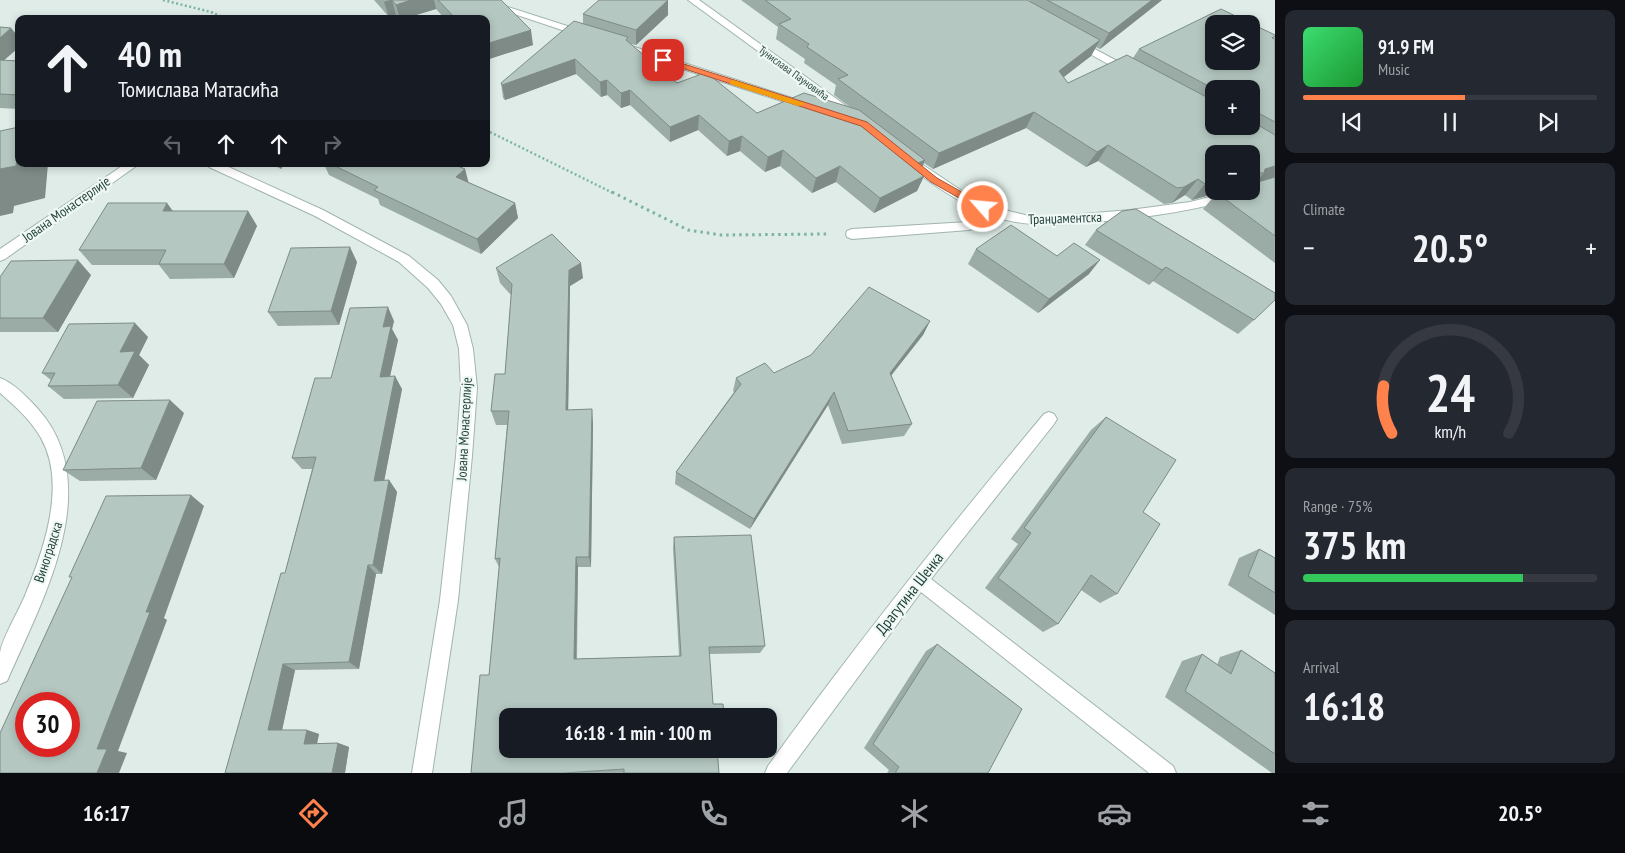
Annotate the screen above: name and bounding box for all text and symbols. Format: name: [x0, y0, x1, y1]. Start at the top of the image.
map controls: [1205, 15, 1260, 200]
button: layers: [1205, 15, 1260, 70]
text: 40 m: [118, 31, 182, 77]
icon: ahead: [35, 35, 100, 100]
text: 91.9 FM: [1378, 35, 1434, 59]
pin: [642, 39, 684, 81]
street label: Тунислава Пауновића: [756, 43, 832, 103]
icon: arrive: [649, 46, 677, 74]
text: Music: [1378, 59, 1410, 79]
text: Томислава Матасића: [118, 75, 279, 103]
button: +: [1205, 80, 1260, 135]
icon: previous: [1338, 108, 1366, 136]
icon: pause: [1436, 108, 1464, 136]
icon: next: [1534, 108, 1562, 136]
icon: left: [159, 130, 187, 158]
icon: ahead: [212, 130, 240, 158]
icon: ahead: [265, 130, 293, 158]
icon: right: [318, 130, 346, 158]
button: −: [1205, 145, 1260, 200]
street label: Јована Монастерлије: [18, 172, 114, 247]
position arrow: [956, 180, 1008, 232]
text: Climate: [1303, 199, 1345, 219]
street label: Транџаментска: [1028, 208, 1102, 228]
text: 20.5°: [1412, 223, 1488, 272]
text: −: [1303, 229, 1315, 266]
text: +: [1585, 229, 1597, 266]
text: 24: [1425, 359, 1475, 426]
street label: Јована Монастерлије: [452, 377, 476, 482]
text: km/h: [1434, 420, 1466, 443]
text: Range · 75%: [1303, 496, 1372, 516]
street label: Виноградска: [30, 519, 66, 585]
text: 375 km: [1303, 520, 1406, 569]
street label: Драгутина Шенка: [871, 548, 947, 638]
text: Arrival: [1303, 657, 1339, 677]
text: 16:18: [1303, 681, 1385, 730]
speed limit sign: 30: [15, 692, 80, 757]
text: 16:18 · 1 min · 100 m: [565, 721, 711, 745]
icon: directions: [296, 796, 331, 831]
icon: music: [496, 796, 531, 831]
icon: phone: [696, 796, 731, 831]
icon: climate: [897, 796, 932, 831]
icon: car: [1097, 796, 1132, 831]
icon: filters: [1298, 796, 1333, 831]
text: 16:17: [83, 799, 130, 827]
text: 20.5°: [1498, 799, 1542, 827]

